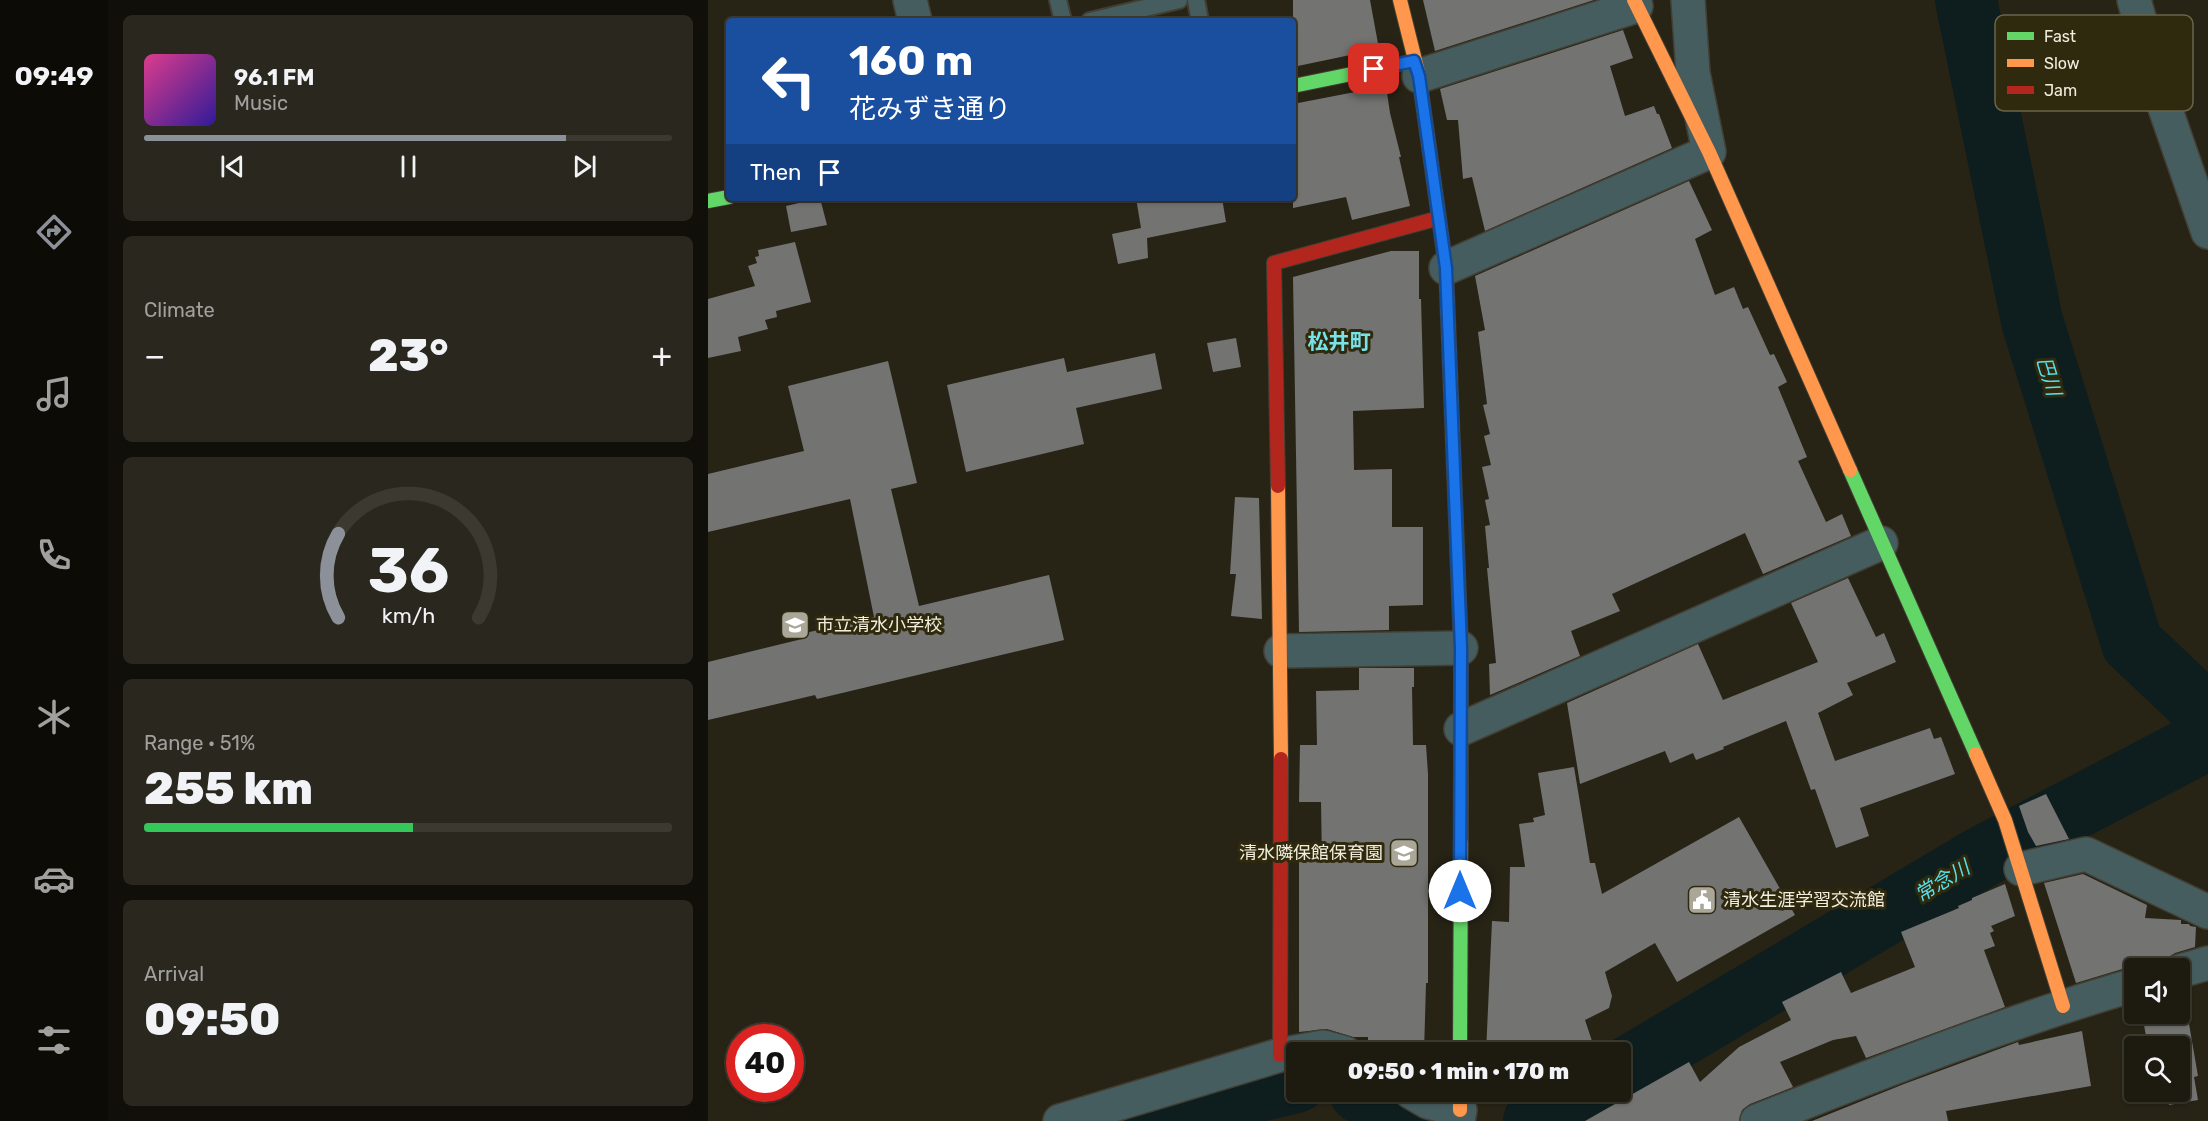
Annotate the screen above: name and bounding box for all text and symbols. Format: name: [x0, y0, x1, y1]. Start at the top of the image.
legend: [1995, 15, 2193, 111]
text: Fast: [2044, 27, 2076, 46]
text: 160 m: [849, 36, 973, 86]
icon: left: [750, 42, 828, 120]
pin: [1348, 43, 1399, 94]
icon: arrive: [1357, 52, 1390, 85]
text: Slow: [2044, 54, 2080, 73]
text: 09:49: [14, 60, 94, 92]
text: 96.1 FM: [234, 64, 315, 91]
text: Jam: [2044, 81, 2077, 100]
text: Music: [234, 91, 288, 115]
text: 花みずき通り: [849, 93, 1011, 125]
icon: previous: [216, 150, 249, 183]
icon: pause: [392, 150, 425, 183]
icon: next: [568, 150, 601, 183]
icon: arrive: [813, 156, 846, 189]
text: Then: [750, 159, 801, 186]
icon: directions: [33, 211, 75, 253]
text: Climate: [144, 298, 215, 322]
text: 23°: [368, 329, 449, 382]
district label: 松井町: [1308, 329, 1371, 354]
text: −: [144, 336, 165, 375]
text: +: [651, 336, 672, 375]
water label: 巴川: [2032, 353, 2067, 401]
icon: music: [33, 373, 75, 415]
icon: phone: [33, 534, 75, 576]
text: 36: [367, 534, 449, 608]
text: km/h: [381, 603, 435, 628]
school or university icon: 市立清水小学校: [779, 609, 811, 641]
place label: 市立清水小学校: [816, 614, 942, 636]
icon: climate: [33, 696, 75, 738]
text: Range · 51%: [144, 731, 255, 755]
text: 255 km: [144, 762, 313, 815]
school or university icon: 清水隣保館保育園: [1388, 837, 1420, 869]
place label: 清水隣保館保育園: [1239, 842, 1383, 864]
water label: 常念川: [1910, 854, 1976, 907]
icon: car: [33, 858, 75, 900]
position arrow: [1428, 859, 1492, 923]
public building icon: 清水生涯学習交流館: [1686, 884, 1718, 916]
place label: 清水生涯学習交流館: [1723, 889, 1885, 911]
map controls: [2124, 958, 2190, 1102]
button: sound: [2124, 958, 2190, 1024]
text: Arrival: [144, 962, 204, 986]
text: 09:50: [144, 993, 281, 1046]
icon: filters: [33, 1019, 75, 1061]
speed limit sign: 40: [726, 1024, 804, 1102]
button: search: [2124, 1036, 2190, 1102]
text: 09:50 · 1 min · 170 m: [1348, 1058, 1569, 1085]

